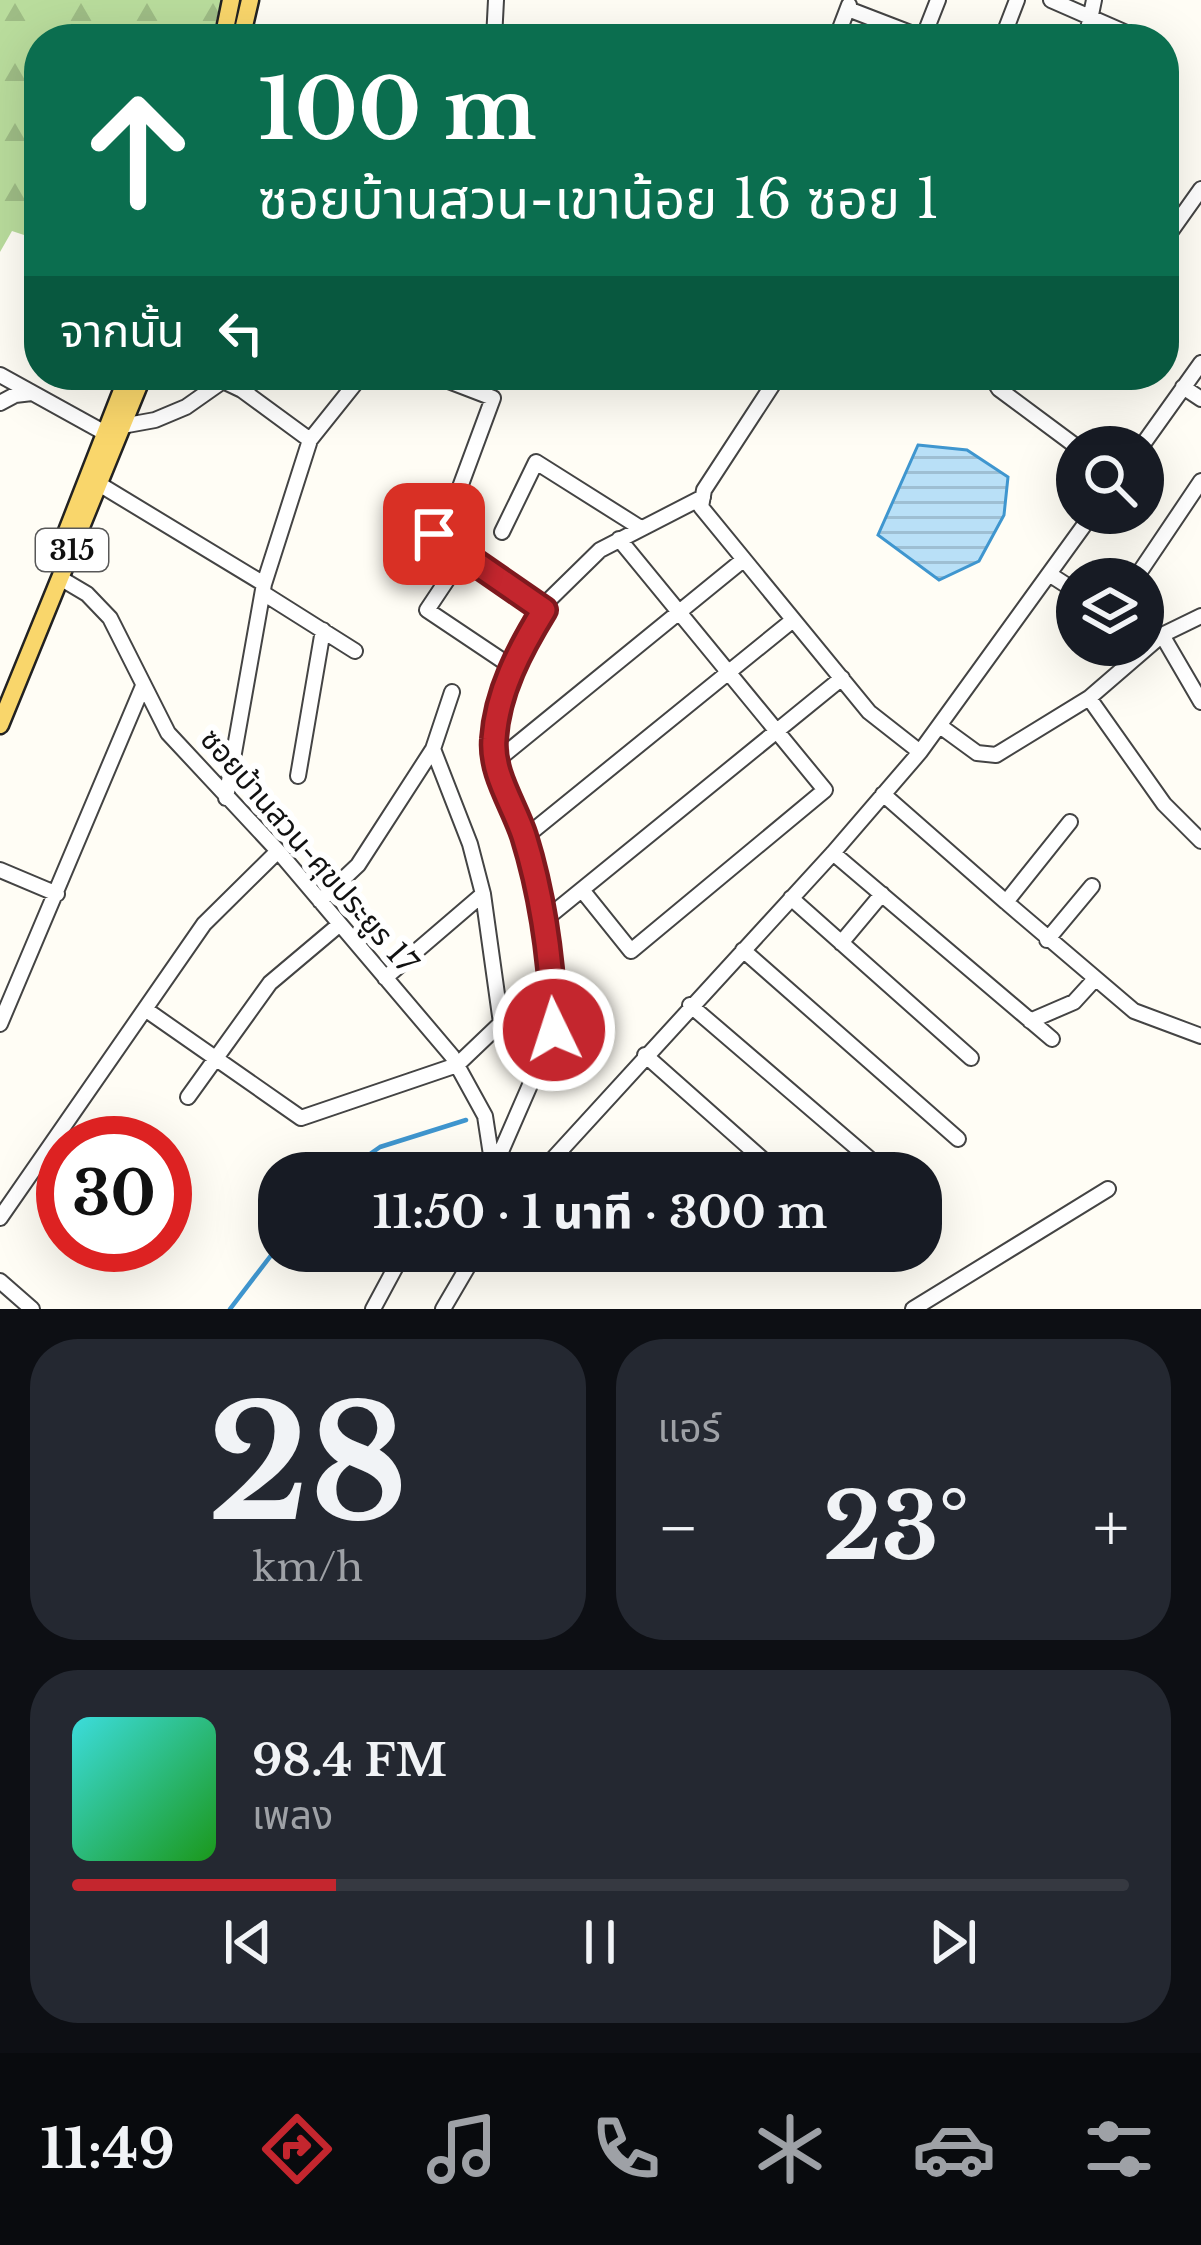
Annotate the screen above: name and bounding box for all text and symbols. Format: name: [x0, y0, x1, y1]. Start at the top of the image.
text: 100 m: [258, 58, 537, 162]
icon: ahead: [60, 72, 216, 228]
text: ซอยบ้านสวน-เขาน้อย 16 ซอย 1: [258, 166, 940, 233]
icon: left: [208, 300, 274, 366]
text: จากนั้น: [60, 303, 184, 359]
map controls: [1056, 426, 1164, 666]
button: search: [1056, 426, 1164, 534]
pin: [383, 483, 485, 585]
icon: arrive: [401, 501, 467, 567]
road number: 315: [36, 529, 108, 571]
button: layers: [1056, 558, 1164, 666]
street label: ซอยบ้านสวน-ศุขประยูร 17: [193, 721, 426, 982]
position arrow: [491, 967, 617, 1093]
speed limit sign: 30: [36, 1116, 192, 1272]
text: 11:50 · 1 นาที · 300 m: [373, 1184, 827, 1240]
text: 28: [207, 1368, 408, 1561]
text: แอร์: [658, 1404, 721, 1453]
text: 23°: [823, 1472, 969, 1583]
text: −: [658, 1487, 699, 1569]
text: +: [1093, 1487, 1129, 1569]
text: km/h: [252, 1543, 363, 1592]
text: 98.4 FM: [252, 1732, 447, 1788]
text: เพลง: [252, 1791, 333, 1840]
icon: previous: [215, 1909, 281, 1975]
icon: pause: [567, 1909, 633, 1975]
icon: next: [920, 1909, 986, 1975]
icon: directions: [255, 2107, 339, 2191]
icon: music: [420, 2107, 504, 2191]
icon: phone: [584, 2107, 668, 2191]
icon: climate: [748, 2107, 832, 2191]
icon: car: [912, 2107, 996, 2191]
icon: filters: [1077, 2107, 1161, 2191]
text: 11:49: [40, 2116, 175, 2183]

